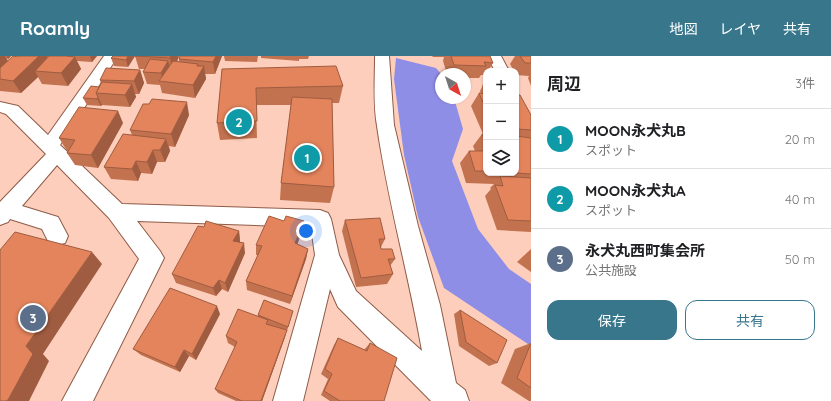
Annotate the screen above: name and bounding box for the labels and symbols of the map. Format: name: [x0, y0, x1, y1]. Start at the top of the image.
north arrow: [435, 68, 471, 104]
pin: 2: [226, 107, 252, 137]
pin: 1: [294, 143, 320, 173]
your location: [296, 221, 316, 241]
pin: 3: [20, 303, 46, 333]

